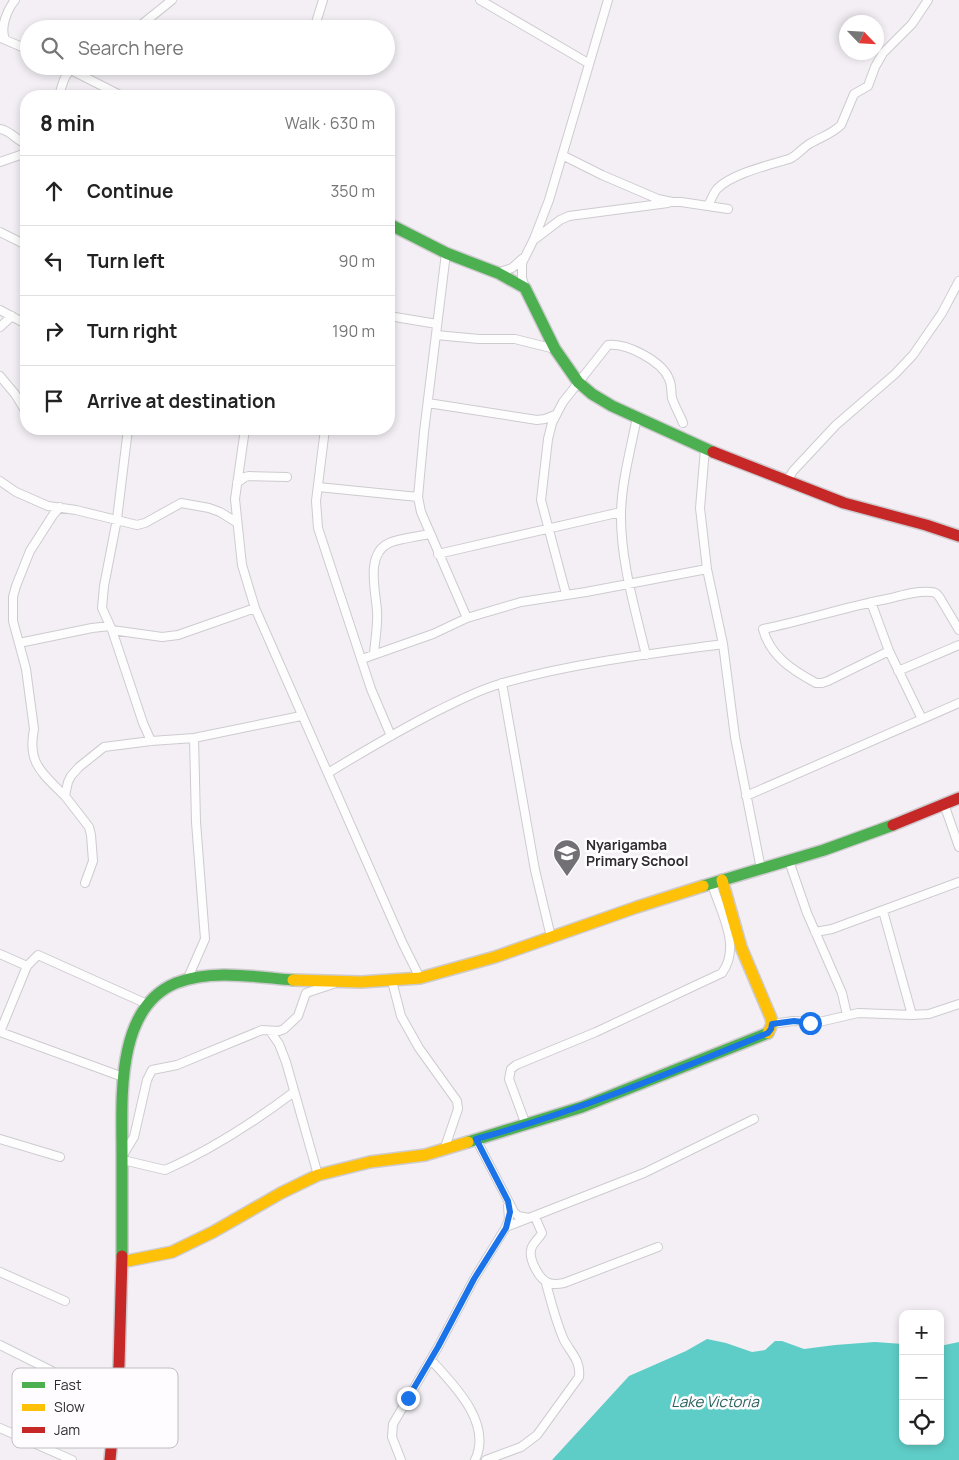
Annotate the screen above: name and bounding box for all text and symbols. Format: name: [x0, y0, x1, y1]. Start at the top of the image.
north arrow: [839, 15, 884, 60]
search box: [20, 20, 395, 75]
icon: search: [38, 34, 66, 62]
text: Search here: [78, 35, 184, 61]
text: 8 min: [40, 109, 95, 137]
text: Walk · 630 m: [285, 112, 375, 134]
icon: ahead: [40, 177, 68, 205]
text: Continue: [87, 178, 173, 204]
text: 350 m: [330, 180, 375, 202]
icon: left: [40, 247, 68, 275]
text: Turn left: [87, 248, 165, 274]
text: 90 m: [339, 250, 375, 272]
icon: right: [40, 317, 68, 345]
text: Turn right: [87, 318, 177, 344]
text: 190 m: [332, 320, 375, 342]
icon: arrive: [40, 387, 68, 415]
text: Arrive at destination: [87, 388, 276, 414]
place label: Nyarigamba Primary School: [586, 835, 688, 870]
school or university icon: Nyarigamba Primary School: [552, 838, 582, 877]
route start: [799, 1012, 822, 1035]
map controls: [899, 1310, 944, 1445]
button: +: [899, 1310, 944, 1355]
button: −: [899, 1355, 944, 1400]
legend: [12, 1368, 178, 1448]
text: Fast: [54, 1375, 82, 1394]
route end: [397, 1387, 420, 1410]
water label: Lake Victoria: [671, 1391, 759, 1412]
text: Slow: [54, 1397, 85, 1416]
button: locate: [899, 1400, 944, 1445]
text: Jam: [54, 1420, 80, 1439]

